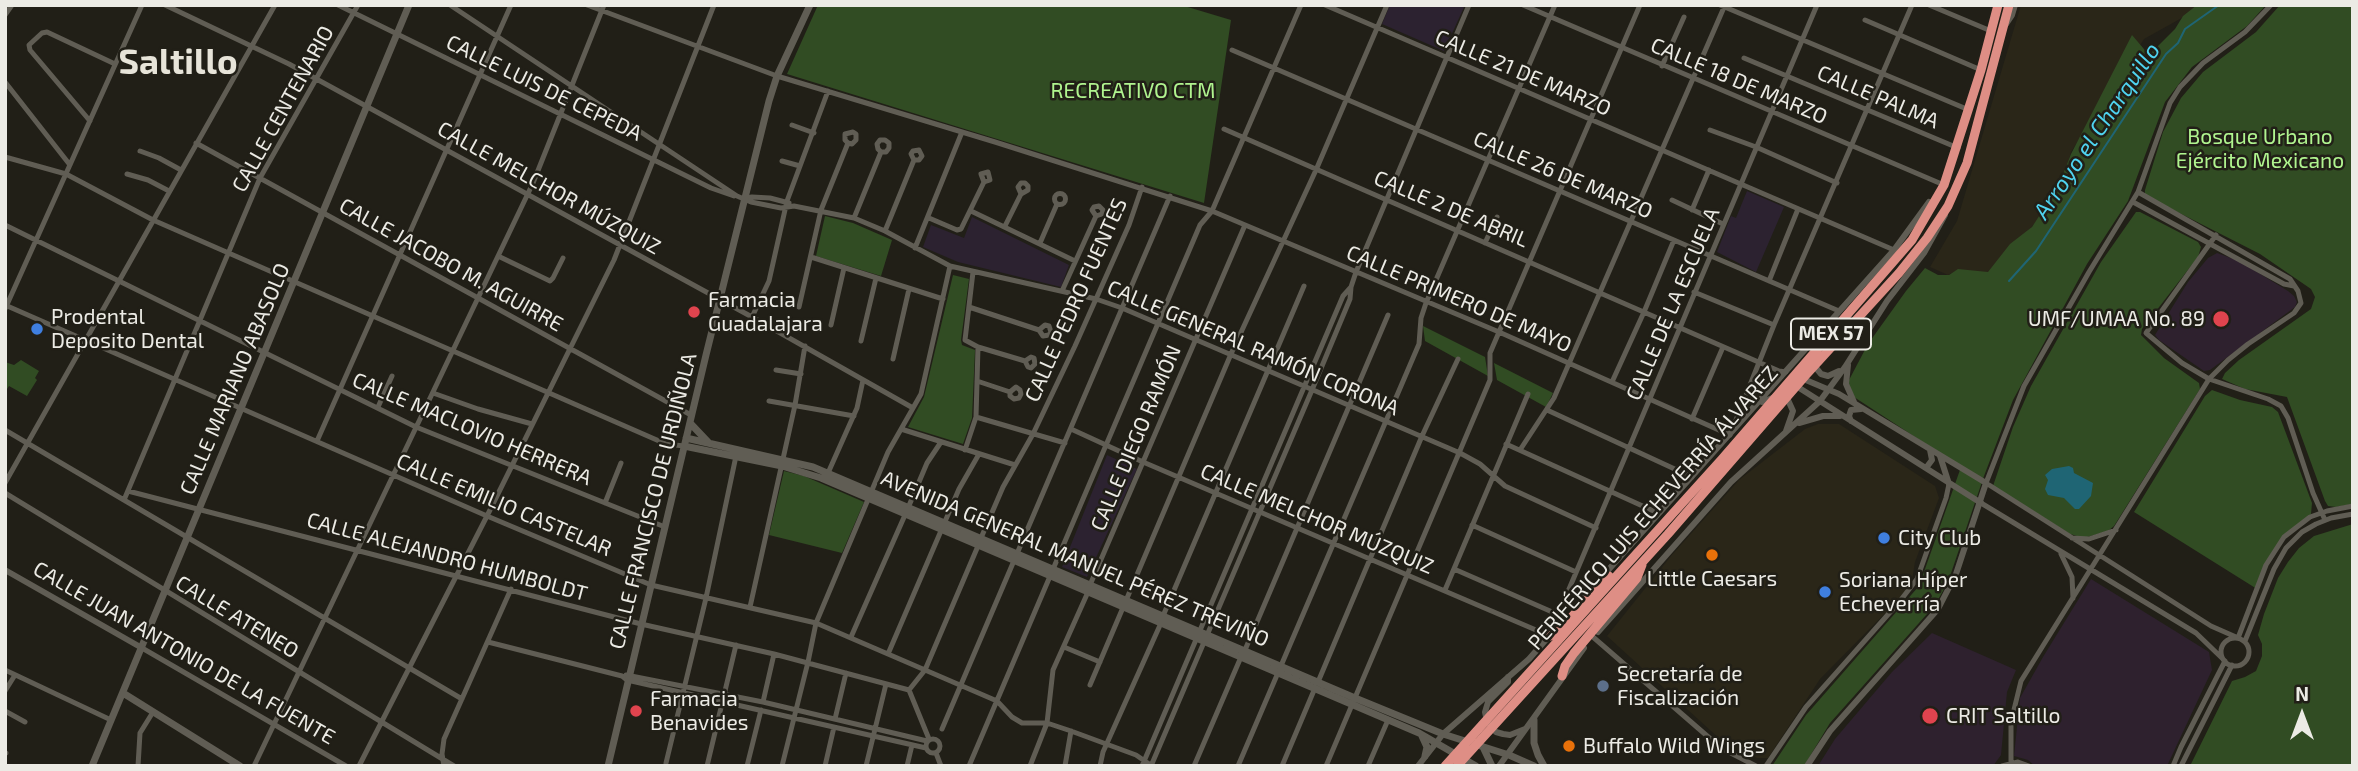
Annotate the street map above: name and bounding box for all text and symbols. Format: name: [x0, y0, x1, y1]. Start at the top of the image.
street label: CALLE CENTENARIO: [227, 22, 339, 196]
street label: CALLE 21 DE MARZO: [1431, 25, 1615, 121]
street label: CALLE LUIS DE CEPEDA: [442, 30, 646, 146]
street label: CALLE 18 DE MARZO: [1647, 32, 1831, 130]
water label: Arroyo el Charquillo: [2028, 38, 2166, 224]
district label: Saltillo: [118, 41, 238, 83]
street label: CALLE PALMA: [1813, 60, 1943, 134]
park label: RECREATIVO CTM: [1051, 78, 1215, 104]
street label: CALLE MELCHOR MÚZQUIZ: [433, 116, 665, 260]
park label: Bosque Urbano Ejército Mexicano: [2176, 124, 2344, 174]
street label: CALLE 26 DE MARZO: [1470, 126, 1656, 224]
street label: CALLE 2 DE ABRIL: [1370, 165, 1532, 253]
street label: CALLE JACOBO M. AGUIRRE: [335, 193, 567, 337]
street label: CALLE PEDRO FUENTES: [1020, 194, 1132, 406]
street label: CALLE DE LA ESCUELA: [1621, 204, 1725, 404]
street label: CALLE PRIMERO DE MAYO: [1343, 240, 1575, 358]
street label: CALLE MARIANO ABASOLO: [175, 259, 295, 499]
street label: CALLE GENERAL RAMÓN CORONA: [1103, 275, 1403, 421]
place label: Farmacia Guadalajara: [708, 287, 823, 337]
place label: Prodental Deposito Dental: [51, 304, 204, 354]
marker: Farmacia Guadalajara: [686, 304, 702, 320]
place label: UMF/UMAA No. 89: [2028, 306, 2205, 332]
marker: UMF/UMAA No. 89: [2211, 309, 2231, 329]
road number: MEX 57: [1791, 318, 1871, 350]
marker: Prodental Deposito Dental: [29, 321, 45, 337]
street label: CALLE DIEGO RAMÓN: [1085, 341, 1187, 535]
street label: CALLE FRANCISCO DE URDIÑOLA: [604, 350, 702, 652]
street label: PERIFÉRICO LUIS ECHEVERRÍA ÁLVAREZ: [1523, 361, 1783, 655]
street label: CALLE MACLOVIO HERRERA: [349, 367, 595, 491]
street label: CALLE EMILIO CASTELAR: [393, 448, 615, 562]
street label: CALLE MELCHOR MÚZQUIZ: [1197, 458, 1437, 580]
street label: AVENIDA GENERAL MANUEL PÉREZ TREVIÑO: [877, 466, 1273, 652]
street label: CALLE ALEJANDRO HUMBOLDT: [304, 507, 590, 607]
place label: City Club: [1898, 525, 1981, 551]
marker: City Club: [1876, 530, 1892, 546]
marker: Little Caesars: [1704, 547, 1720, 563]
street label: CALLE JUAN ANTONIO DE LA FUENTE: [29, 556, 339, 750]
place label: Little Caesars: [1647, 566, 1777, 592]
place label: Soriana Híper Echeverría: [1839, 567, 1967, 617]
street label: CALLE ATENEO: [171, 570, 303, 664]
marker: Soriana Híper Echeverría: [1817, 584, 1833, 600]
place label: Secretaría de Fiscalización: [1617, 661, 1742, 711]
marker: Secretaría de Fiscalización: [1595, 678, 1611, 694]
north arrow: [2267, 680, 2337, 750]
text: N: [2295, 682, 2309, 705]
place label: Farmacia Benavides: [650, 686, 748, 736]
marker: Farmacia Benavides: [628, 703, 644, 719]
place label: CRIT Saltillo: [1946, 703, 2060, 729]
marker: CRIT Saltillo: [1920, 706, 1940, 726]
place label: Buffalo Wild Wings: [1583, 733, 1765, 759]
marker: Buffalo Wild Wings: [1561, 738, 1577, 754]

